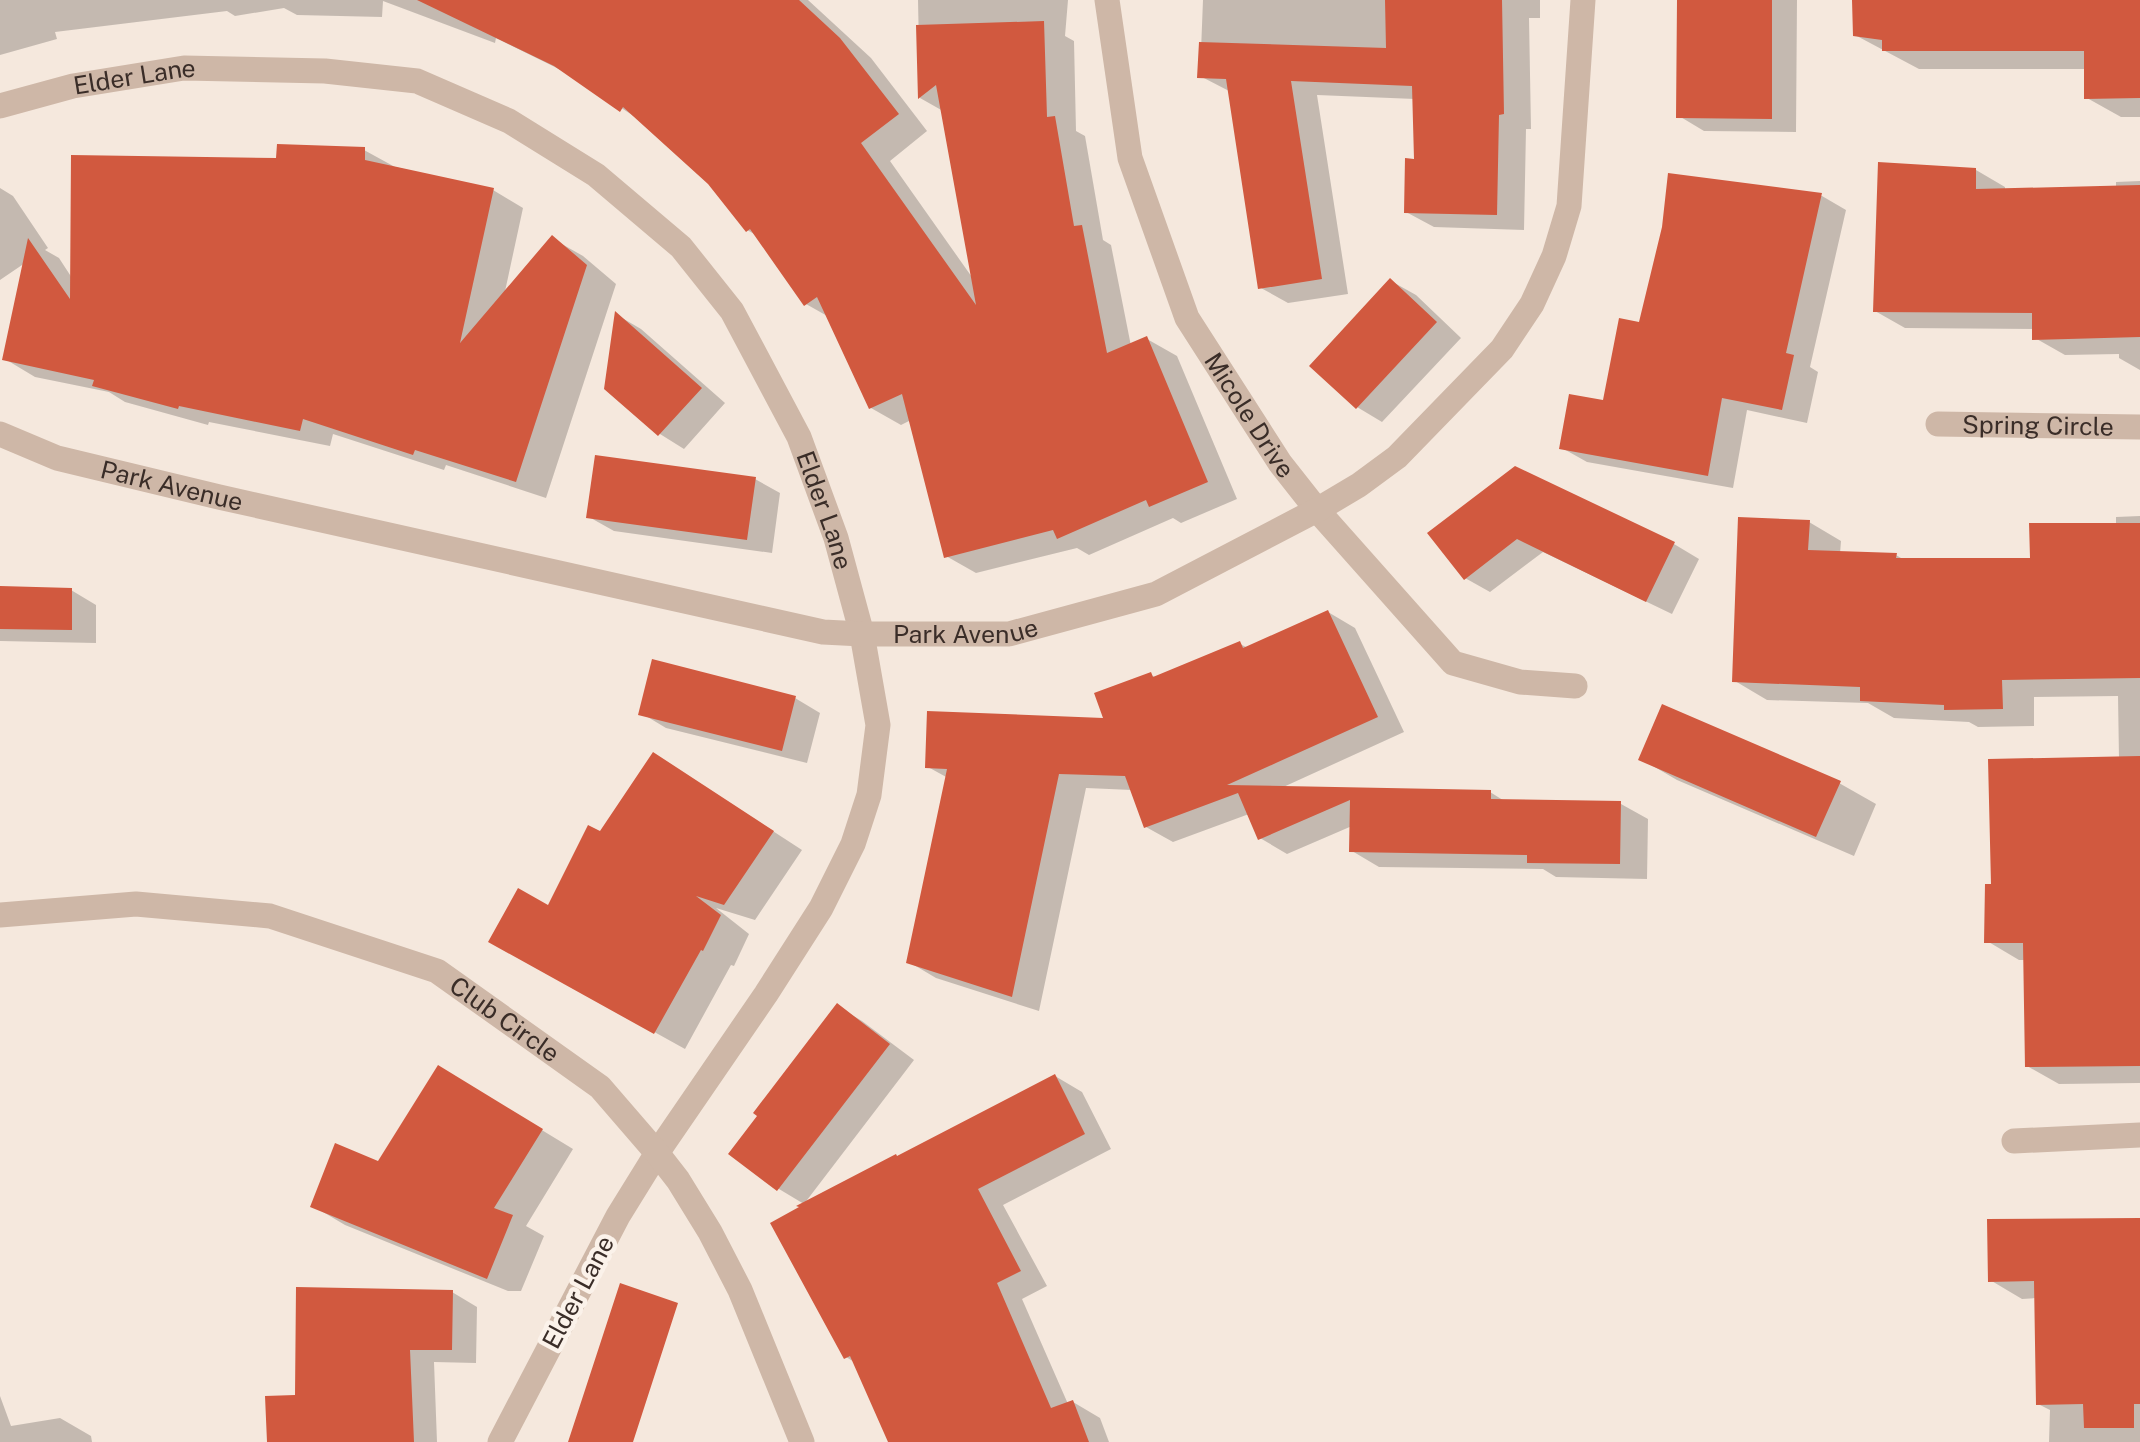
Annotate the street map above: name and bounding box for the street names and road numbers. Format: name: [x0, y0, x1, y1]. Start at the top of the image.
street label: Elder Lane: [71, 53, 196, 101]
street label: Micole Drive: [1198, 347, 1301, 484]
street label: Spring Circle: [1962, 409, 2114, 442]
street label: Elder Lane: [790, 447, 859, 573]
street label: Park Avenue: [98, 454, 246, 517]
street label: Park Avenue: [893, 612, 1041, 649]
street label: Club Circle: [444, 970, 565, 1068]
street label: Elder Lane: [536, 1230, 620, 1354]

